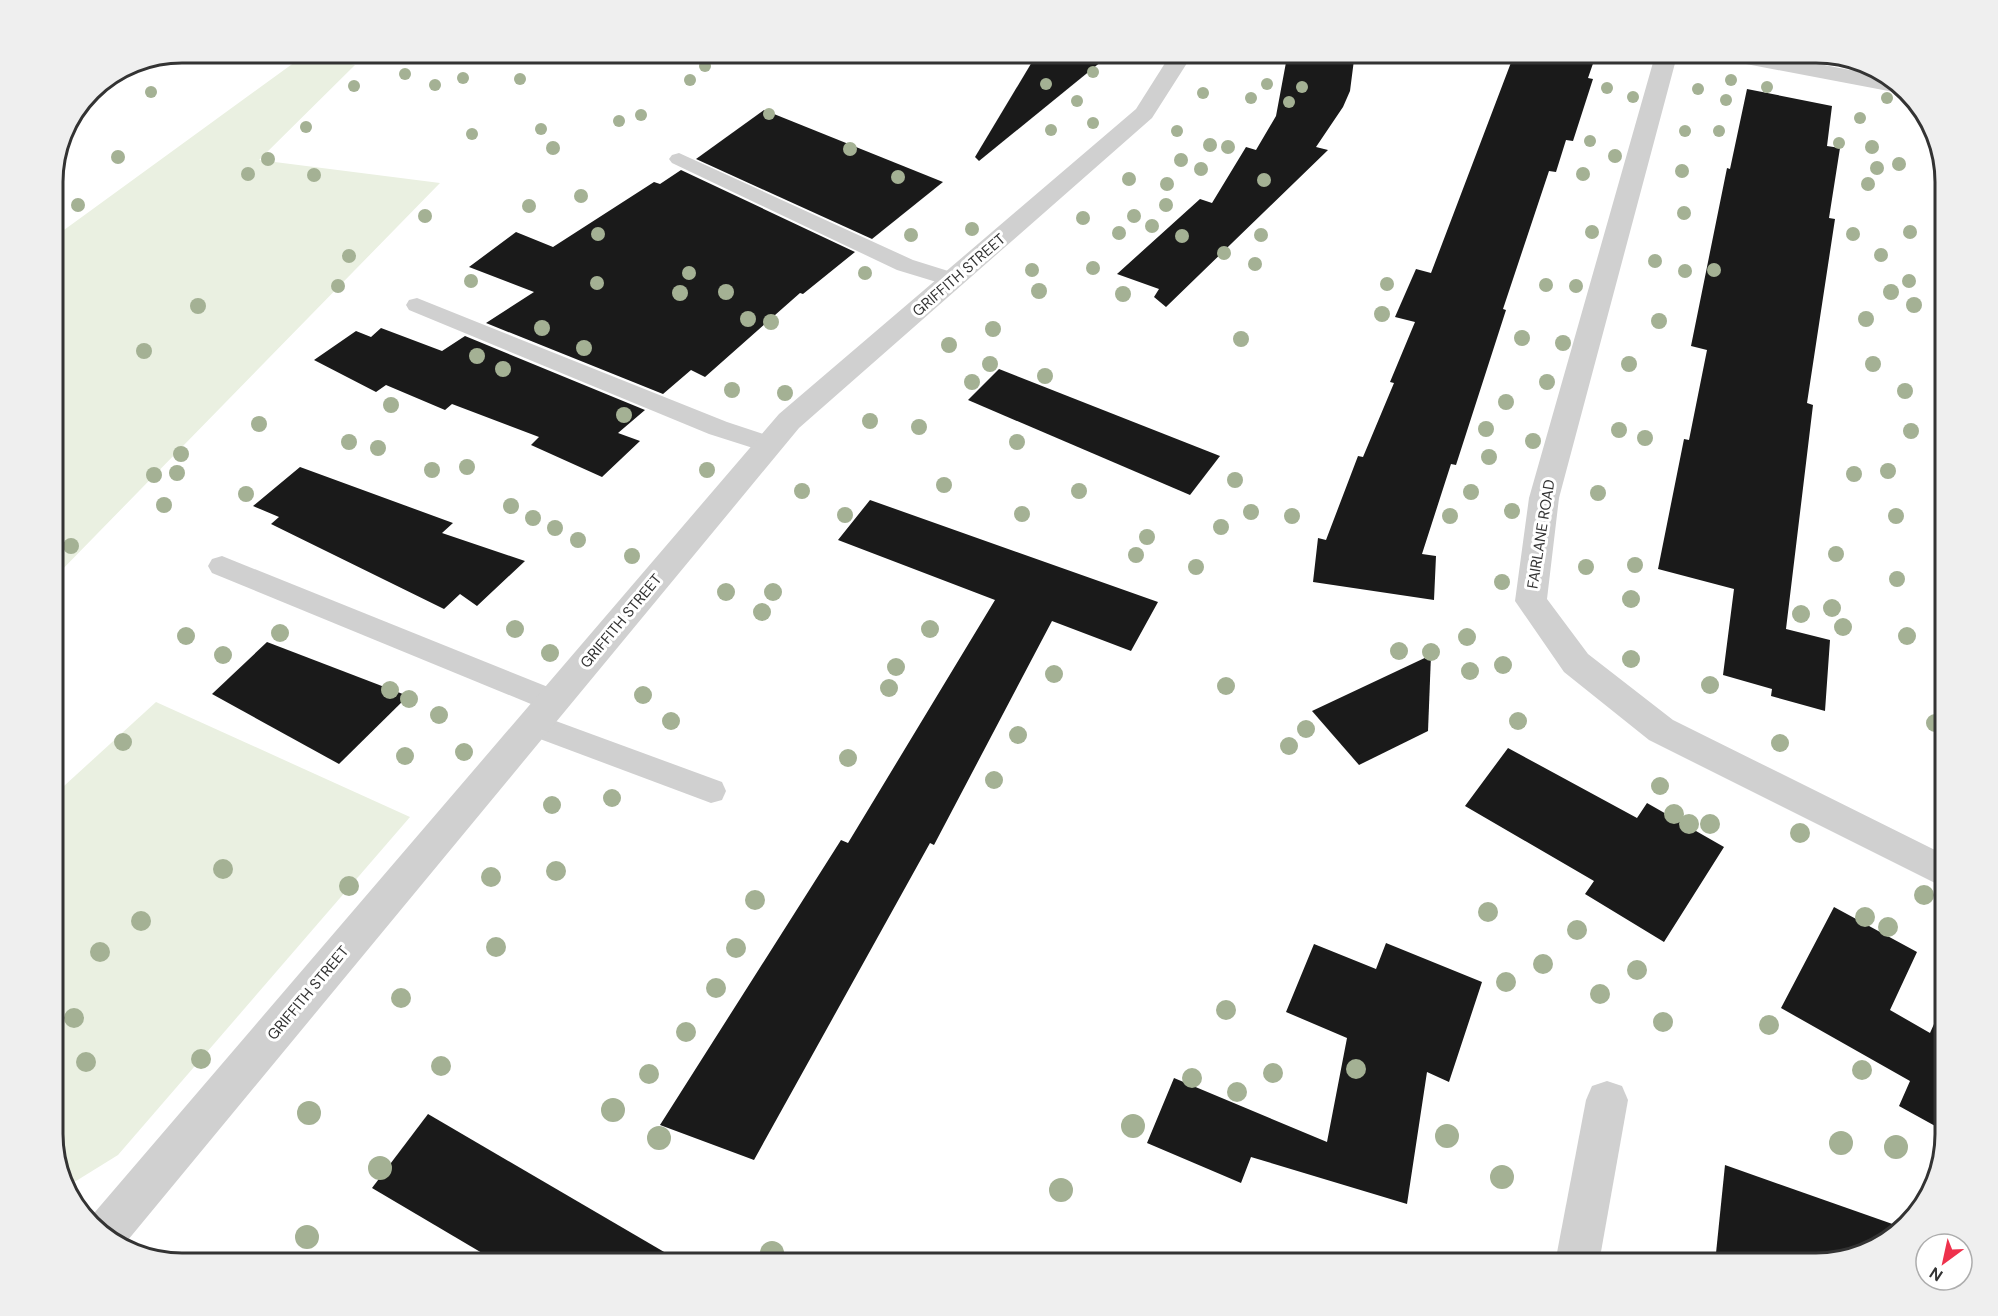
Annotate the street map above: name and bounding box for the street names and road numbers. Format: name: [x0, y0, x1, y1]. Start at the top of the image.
street label: GRIFFITH STREET: [908, 229, 1010, 321]
street label: FAIRLANE ROAD: [1523, 478, 1559, 590]
street label: GRIFFITH STREET: [576, 570, 666, 672]
street label: GRIFFITH STREET: [263, 942, 353, 1044]

